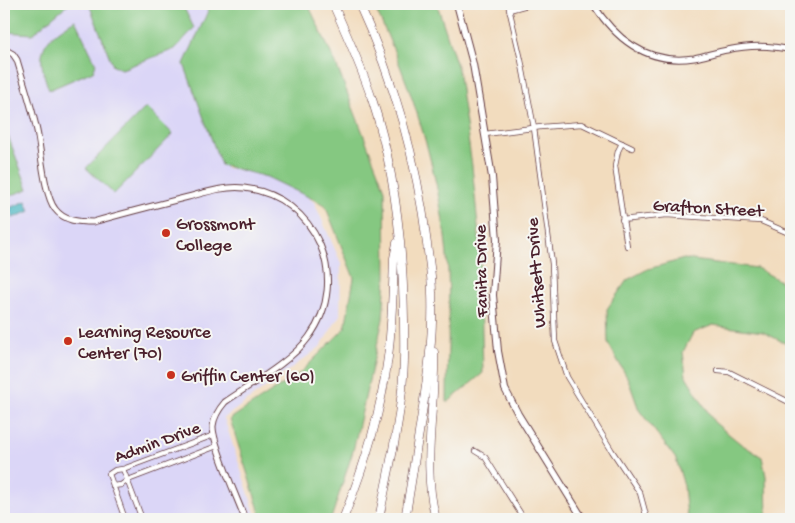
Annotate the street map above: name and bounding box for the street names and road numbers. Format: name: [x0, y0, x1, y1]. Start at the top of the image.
street label: Grafton Street: [652, 196, 765, 223]
street label: Whitsett Drive: [523, 216, 552, 329]
street label: Fanita Drive: [471, 224, 494, 318]
street label: Admin Drive: [112, 418, 204, 469]

